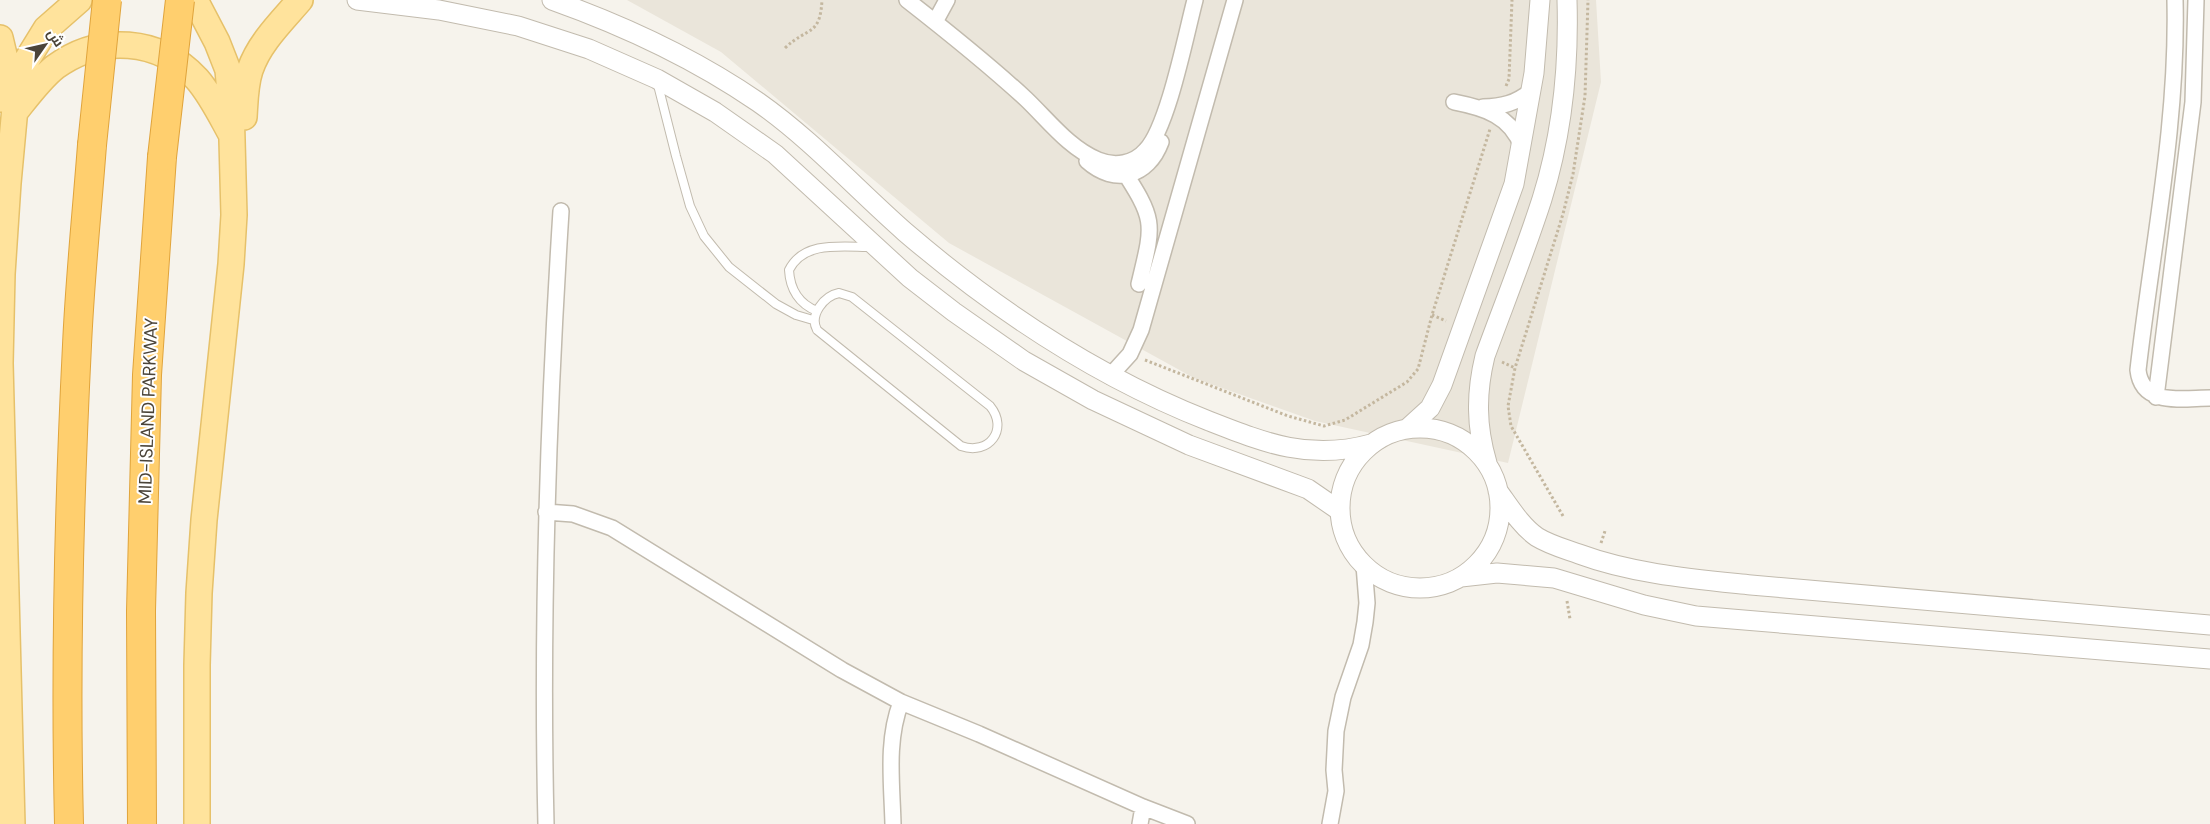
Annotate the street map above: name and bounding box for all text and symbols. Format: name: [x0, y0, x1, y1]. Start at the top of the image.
north arrow: [20, 20, 70, 70]
text: ش: [43, 25, 68, 50]
street label: MID-ISLAND PARKWAY: [133, 317, 163, 505]

